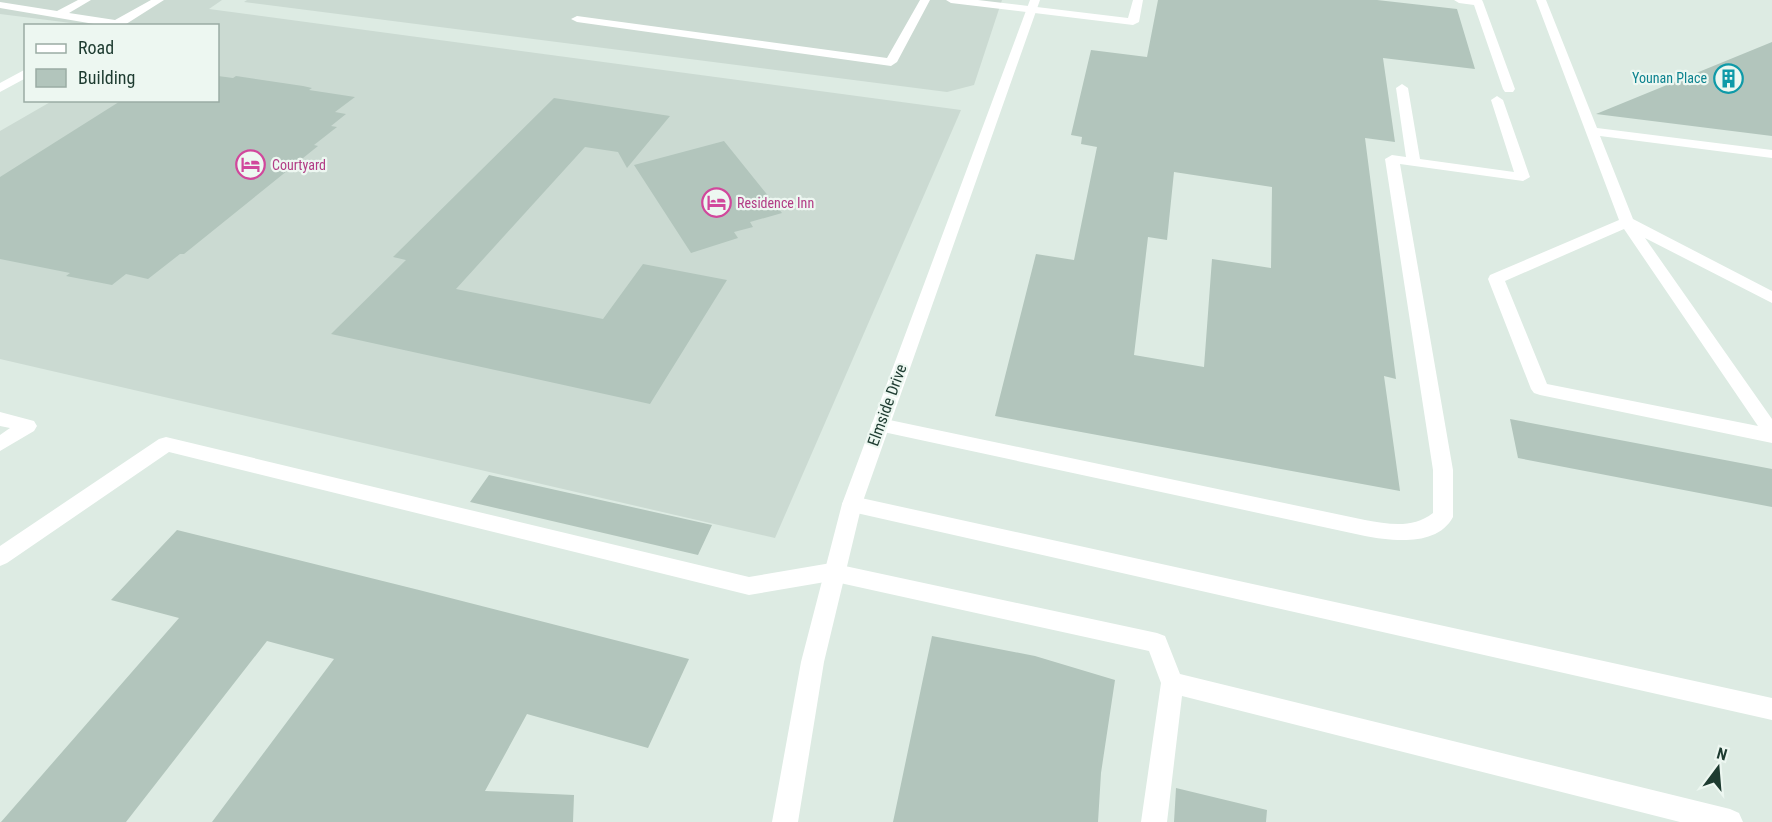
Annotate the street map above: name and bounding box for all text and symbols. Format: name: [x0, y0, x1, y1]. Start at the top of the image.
legend: [24, 24, 219, 102]
text: Road: [78, 37, 114, 58]
building icon: Younan Place: [1712, 62, 1744, 94]
text: Building: [78, 67, 135, 88]
place label: Younan Place: [1632, 70, 1707, 86]
hotel icon: Courtyard: [235, 149, 267, 181]
place label: Courtyard: [272, 157, 326, 173]
hotel icon: Residence Inn: [700, 187, 732, 219]
place label: Residence Inn: [737, 195, 814, 211]
street label: Elmside Drive: [863, 361, 911, 449]
north arrow: [1688, 738, 1748, 798]
text: N: [1715, 744, 1729, 765]

